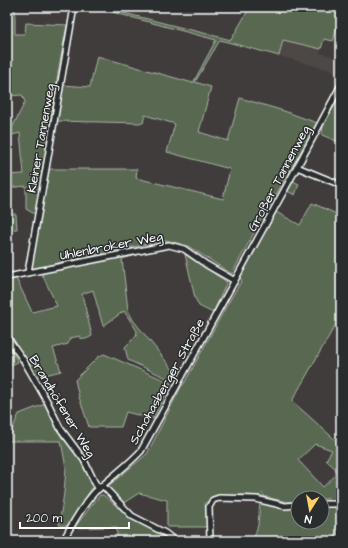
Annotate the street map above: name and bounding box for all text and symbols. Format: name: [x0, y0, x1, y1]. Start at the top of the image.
street label: Kleiner Tannenweg: [23, 82, 60, 194]
street label: Großer Tannenweg: [243, 122, 315, 235]
street label: Uhlenbroker Weg: [58, 227, 165, 266]
street label: Schohasberger Straße: [125, 315, 210, 448]
street label: Brandhöfener Weg: [24, 352, 100, 462]
north arrow: [290, 490, 330, 530]
scale bar: [20, 504, 129, 530]
text: 200 m: [26, 510, 63, 527]
text: N: [303, 511, 313, 527]

